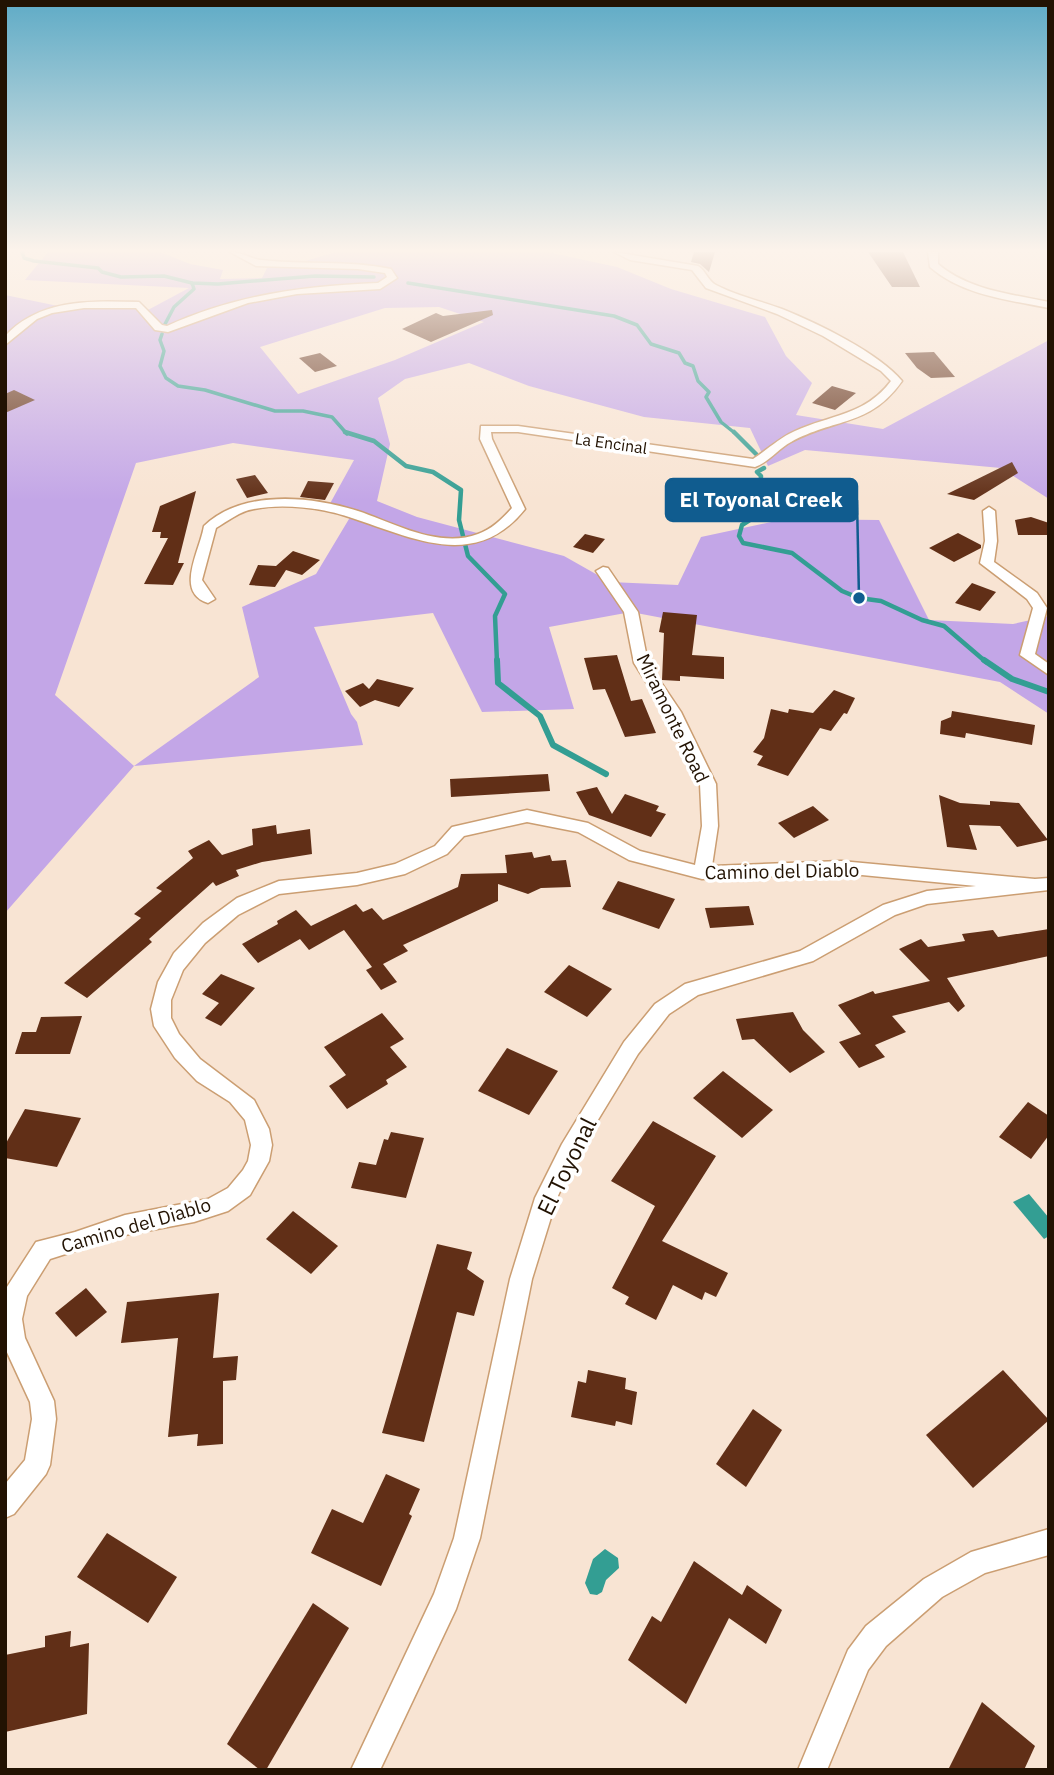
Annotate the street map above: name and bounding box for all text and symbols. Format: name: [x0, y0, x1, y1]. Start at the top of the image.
street label: La Encinal: [574, 428, 648, 458]
callout: El Toyonal Creek: [666, 479, 857, 521]
text: El Toyonal Creek: [679, 485, 843, 513]
street label: Miramonte Road: [631, 650, 715, 786]
street label: Camino del Diablo: [704, 858, 860, 884]
street label: El Toyonal: [529, 1112, 603, 1220]
street label: Camino del Diablo: [58, 1192, 214, 1258]

